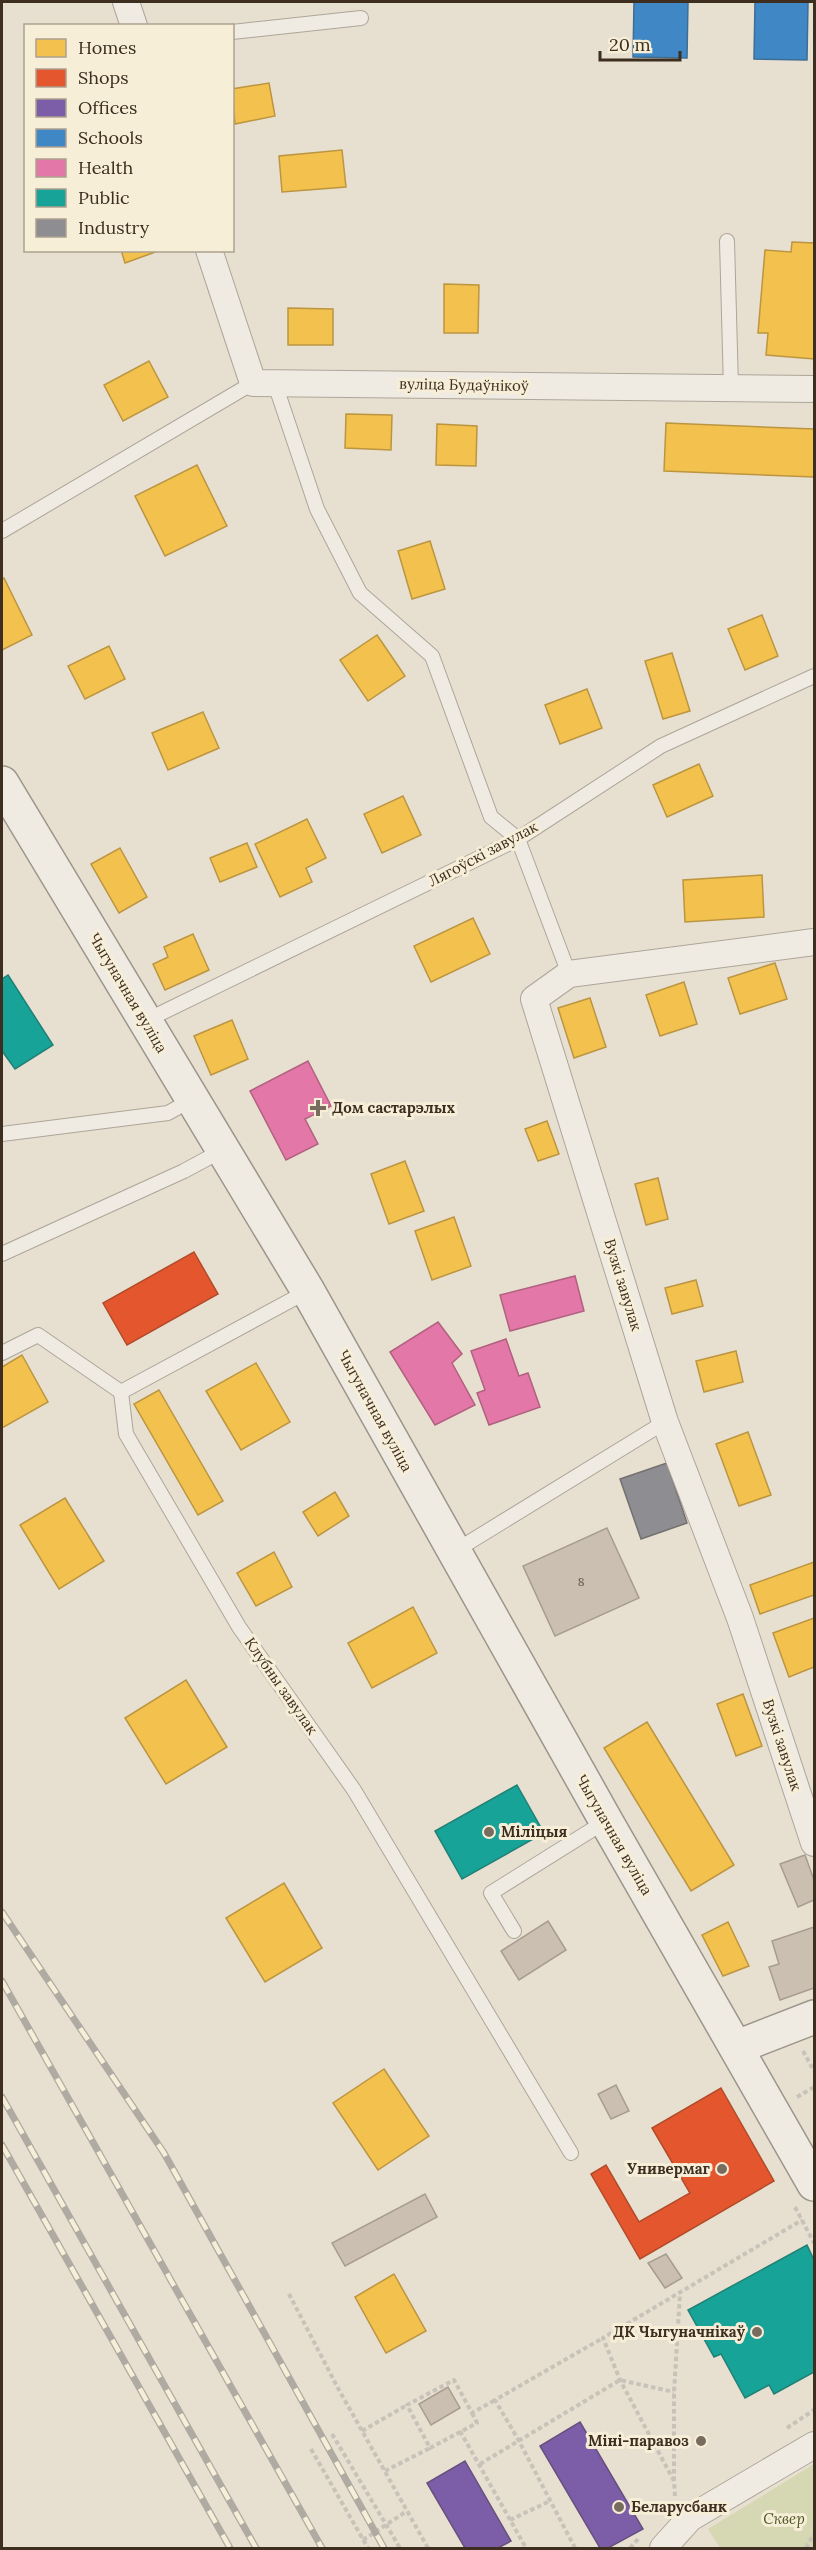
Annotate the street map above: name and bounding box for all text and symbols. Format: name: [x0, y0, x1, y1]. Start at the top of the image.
legend: [24, 24, 234, 252]
scale bar: [600, 24, 680, 62]
text: 20 m: [609, 33, 651, 56]
text: Homes: [78, 36, 136, 59]
text: Shops: [78, 66, 129, 89]
text: Offices: [78, 96, 137, 119]
text: Schools: [78, 126, 143, 149]
text: Health: [78, 156, 134, 179]
text: Public: [78, 186, 130, 209]
text: Industry: [78, 216, 150, 239]
street label: вуліца Будаўнікоў: [399, 374, 529, 395]
street label: Лягоўскі завулак: [425, 817, 541, 890]
street label: Чыгуначная вуліца: [85, 929, 172, 1056]
place label: Дом састарэлых: [332, 1098, 455, 1117]
marker: Дом састарэлых: [309, 1099, 327, 1117]
street label: Вузкі завулак: [600, 1236, 647, 1333]
street label: Чыгуначная вуліца: [334, 1346, 417, 1475]
house number: 8: [578, 1574, 585, 1589]
street label: Клубны завулак: [241, 1633, 322, 1738]
street label: Вузкі завулак: [759, 1697, 806, 1793]
street label: Чыгуначная вуліца: [572, 1771, 657, 1899]
place label: Міліцыя: [501, 1822, 568, 1841]
marker: Міліцыя: [482, 1825, 496, 1839]
place label: Универмаг: [627, 2159, 710, 2178]
marker: Универмаг: [715, 2162, 729, 2176]
place label: ДК Чыгуначнікаў: [613, 2322, 746, 2341]
marker: ДК Чыгуначнікаў: [750, 2325, 764, 2339]
place label: Міні-паравоз: [588, 2431, 689, 2450]
marker: Міні-паравоз: [694, 2434, 708, 2448]
place label: Беларусбанк: [631, 2497, 727, 2516]
marker: Беларусбанк: [612, 2500, 626, 2514]
park label: Сквер: [763, 2509, 805, 2528]

